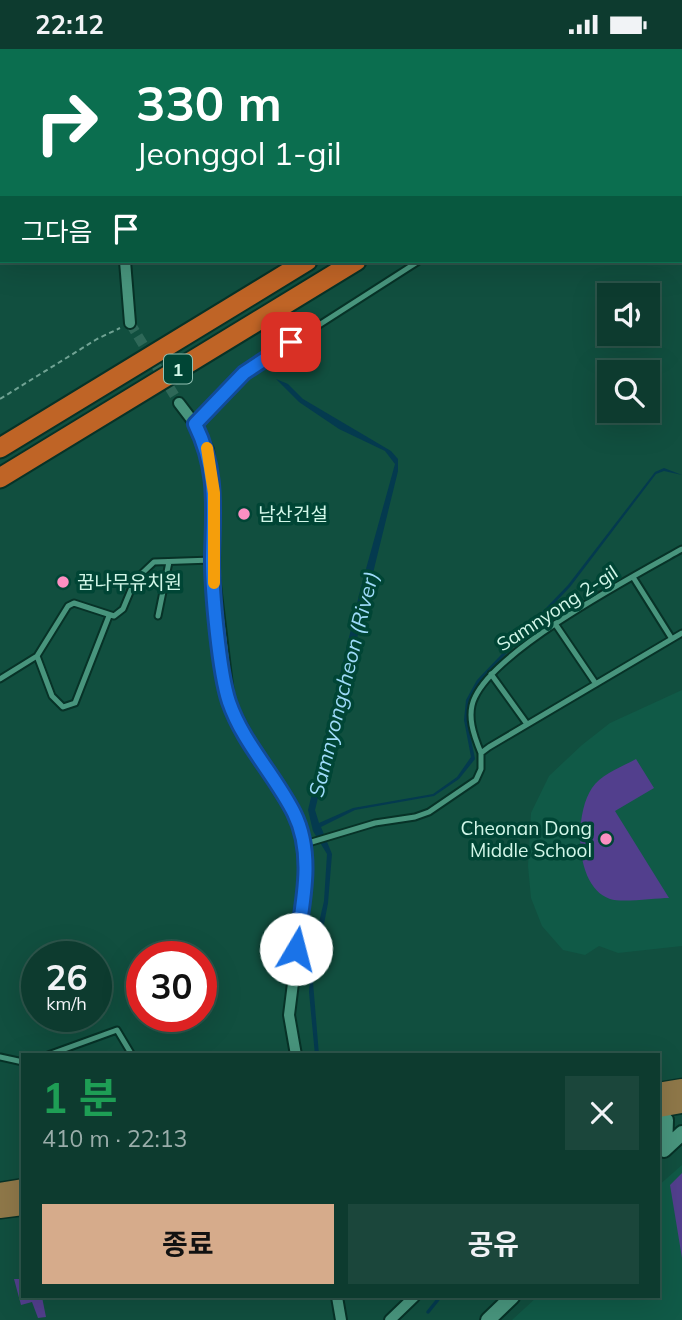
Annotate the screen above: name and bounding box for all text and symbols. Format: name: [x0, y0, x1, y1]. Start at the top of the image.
text: 22:12: [35, 8, 104, 41]
text: 330 m: [136, 72, 282, 133]
icon: right: [21, 77, 112, 168]
text: Jeonggol 1-gil: [136, 133, 342, 173]
icon: arrive: [107, 210, 145, 248]
text: 그다음: [21, 215, 93, 248]
map controls: [597, 283, 660, 423]
button: sound: [597, 283, 660, 346]
pin: [261, 312, 321, 372]
icon: arrive: [272, 323, 310, 361]
road number: 1: [164, 355, 192, 383]
button: search: [597, 360, 660, 423]
place label: 남산건설: [258, 502, 328, 526]
marker: 남산건설: [236, 506, 252, 522]
street label: Samnyong 2-gil: [492, 560, 622, 656]
water label: Samnyongcheon (River): [302, 569, 384, 799]
place label: 꿈나무유치원: [77, 570, 182, 594]
marker: 꿈나무유치원: [55, 574, 71, 590]
place label: Cheonan Dong Middle School: [460, 816, 592, 862]
marker: Cheonan Dong Middle School: [598, 831, 614, 847]
position arrow: [259, 912, 333, 986]
speed limit sign: 30: [126, 941, 217, 1032]
text: 26: [45, 955, 88, 999]
text: km/h: [46, 992, 87, 1015]
text: 1 분: [42, 1071, 117, 1124]
button: close: [565, 1076, 639, 1150]
text: 410 m · 22:13: [42, 1124, 187, 1153]
button: 종료: [42, 1204, 334, 1284]
button: 공유: [348, 1204, 639, 1284]

